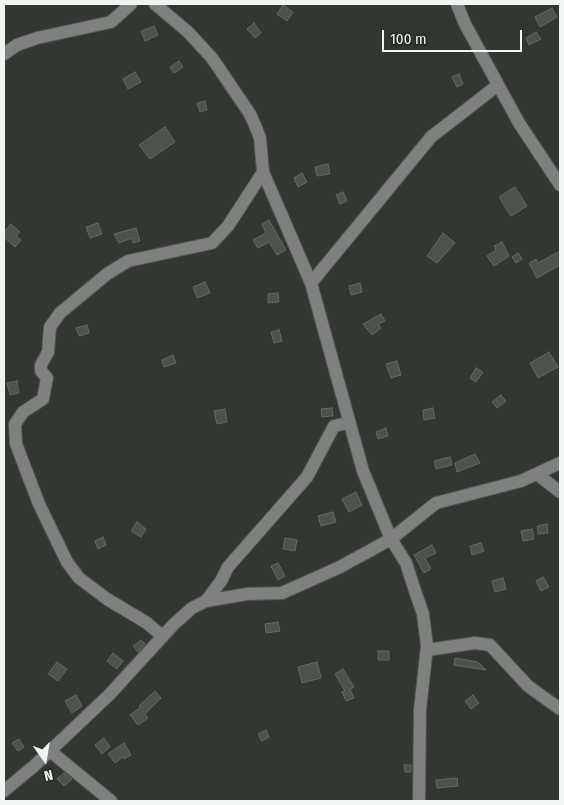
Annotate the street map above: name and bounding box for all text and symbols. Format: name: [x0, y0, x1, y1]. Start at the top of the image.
scale bar: [384, 20, 524, 52]
text: 100 m: [390, 30, 427, 48]
north arrow: [20, 735, 70, 785]
text: N: [42, 766, 54, 784]

